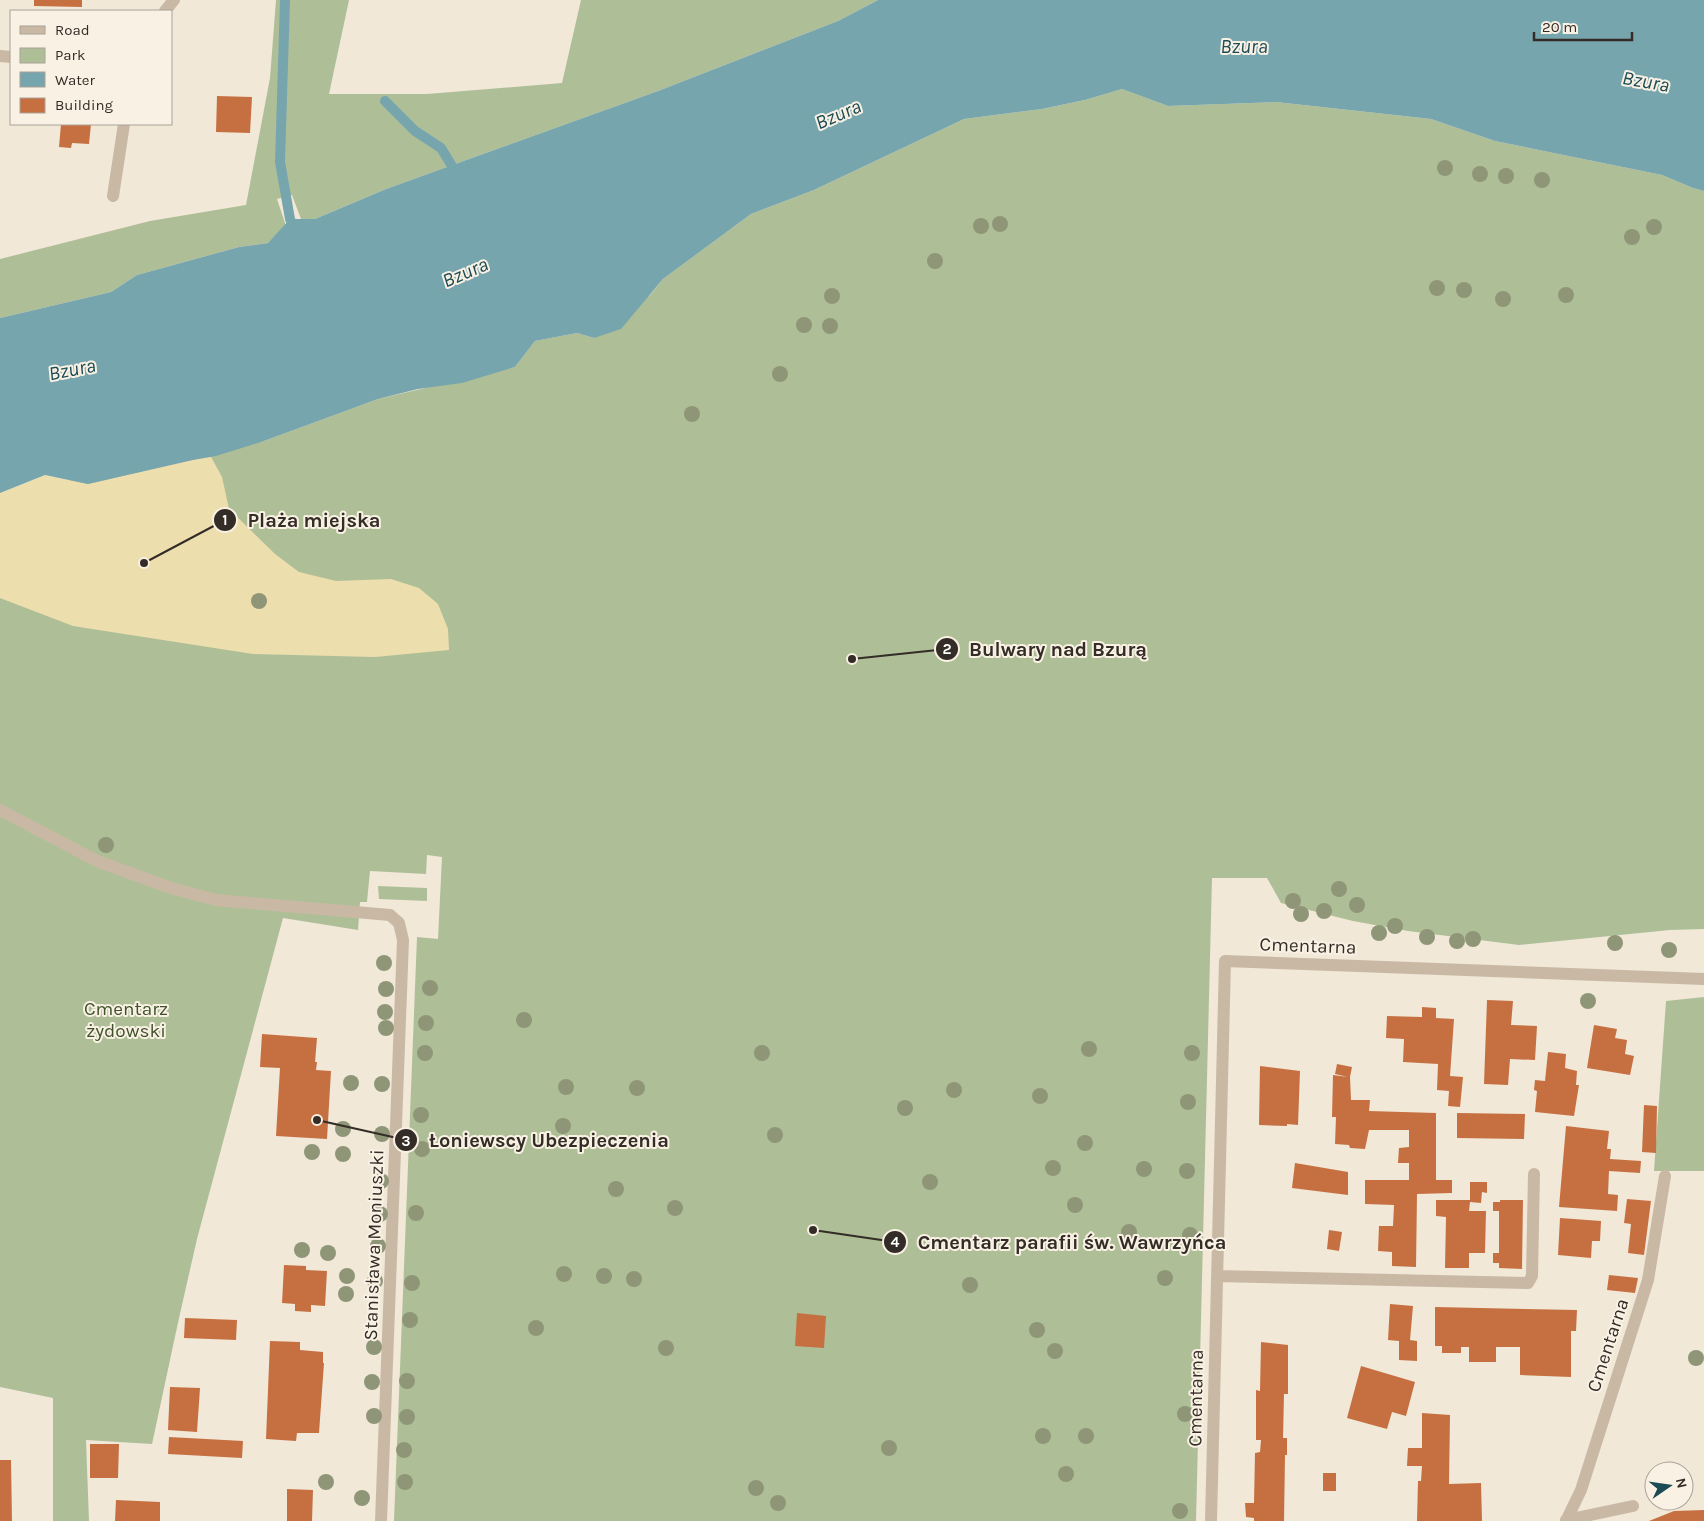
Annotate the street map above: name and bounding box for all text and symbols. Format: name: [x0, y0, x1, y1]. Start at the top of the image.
legend: [10, 10, 172, 125]
scale bar: [1534, 10, 1632, 42]
text: 20 m: [1542, 18, 1577, 36]
text: Road: [55, 21, 90, 39]
water label: Bzura: [1220, 35, 1268, 58]
text: Park: [55, 46, 85, 64]
water label: Bzura: [1620, 66, 1671, 97]
text: Water: [55, 71, 96, 89]
water label: Bzura: [812, 95, 865, 134]
text: Building: [55, 96, 113, 114]
water label: Bzura: [439, 253, 492, 292]
water label: Bzura: [47, 354, 98, 385]
callout: Plaża miejska: [212, 502, 390, 537]
text: Plaża miejska: [248, 509, 380, 532]
text: 1: [222, 511, 228, 529]
callout: Bulwary nad Bzurą: [934, 632, 1157, 667]
text: Bulwary nad Bzurą: [969, 638, 1147, 661]
text: 2: [942, 640, 952, 658]
street label: Cmentarna: [1259, 933, 1357, 959]
park label: Cmentarz żydowski: [84, 998, 168, 1042]
callout: Łoniewscy Ubezpieczenia: [394, 1123, 679, 1158]
text: Łoniewscy Ubezpieczenia: [429, 1129, 669, 1152]
text: 3: [401, 1132, 411, 1150]
street label: Stanisława Moniuszki: [360, 1149, 388, 1341]
callout: Cmentarz parafii św. Wawrzyńca: [882, 1224, 1236, 1259]
text: Cmentarz parafii św. Wawrzyńca: [918, 1231, 1226, 1254]
text: 4: [891, 1233, 900, 1251]
street label: Cmentarna: [1582, 1296, 1633, 1395]
street label: Cmentarna: [1184, 1349, 1208, 1447]
north arrow: [1644, 1461, 1694, 1511]
text: N: [1672, 1476, 1691, 1490]

